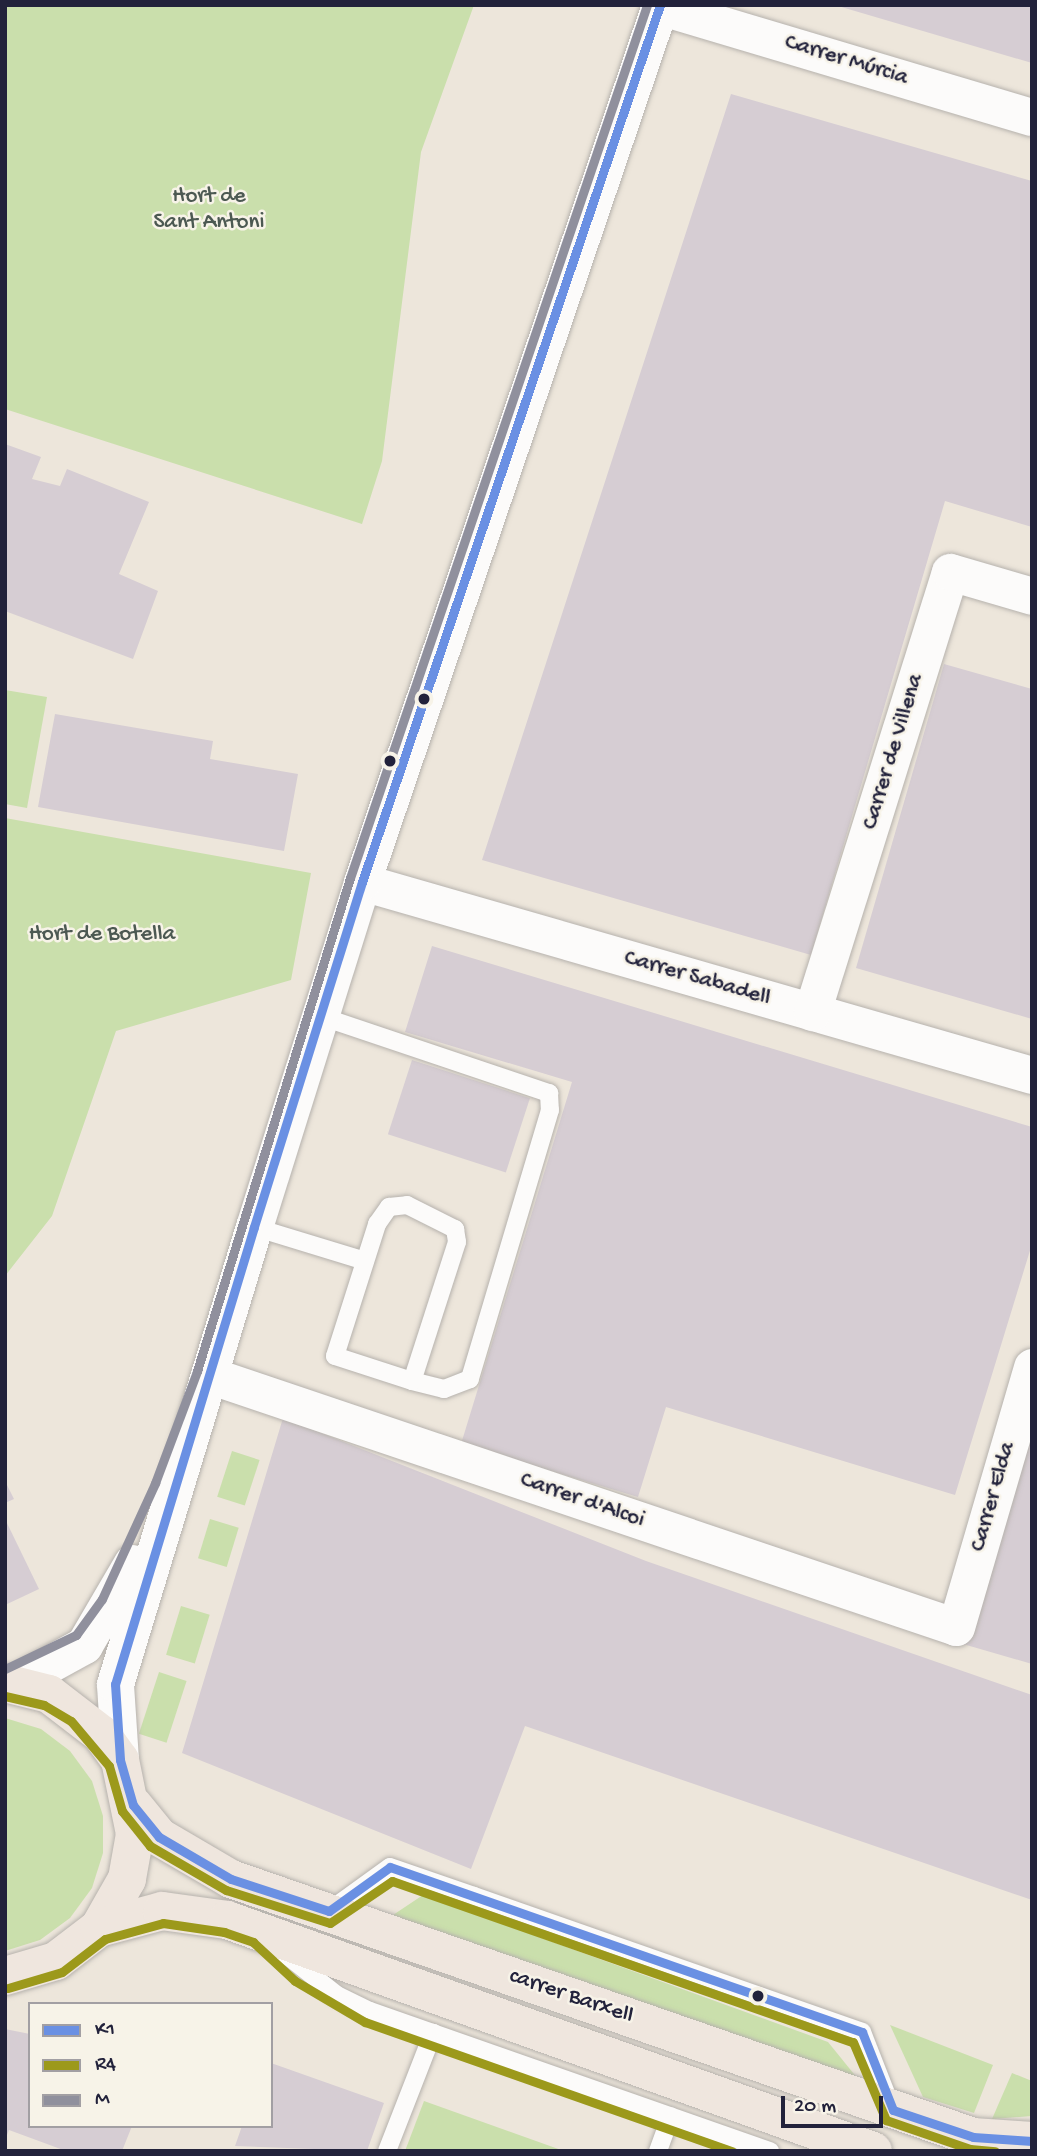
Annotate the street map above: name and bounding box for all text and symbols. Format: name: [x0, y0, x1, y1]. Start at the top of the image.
street label: Carrer Múrcia: [781, 29, 911, 93]
park label: Hort de Sant Antoni: [154, 183, 264, 237]
street label: Carrer de Villena: [857, 671, 931, 833]
unlabelled marker: [417, 692, 431, 706]
unlabelled marker: [383, 754, 397, 768]
park label: Hort de Botella: [29, 921, 175, 949]
street label: Carrer Sabadell: [621, 945, 773, 1013]
street label: Carrer Elda: [965, 1439, 1023, 1555]
street label: Carrer d'Alcoi: [516, 1467, 648, 1535]
street label: carrer Barxell: [505, 1963, 637, 2031]
unlabelled marker: [751, 1989, 765, 2003]
legend: [28, 2002, 273, 2128]
text: K1: [95, 2018, 115, 2043]
text: R4: [95, 2053, 116, 2078]
scale bar: [785, 2082, 886, 2126]
text: M: [95, 2088, 110, 2113]
text: 20 m: [794, 2095, 836, 2120]

